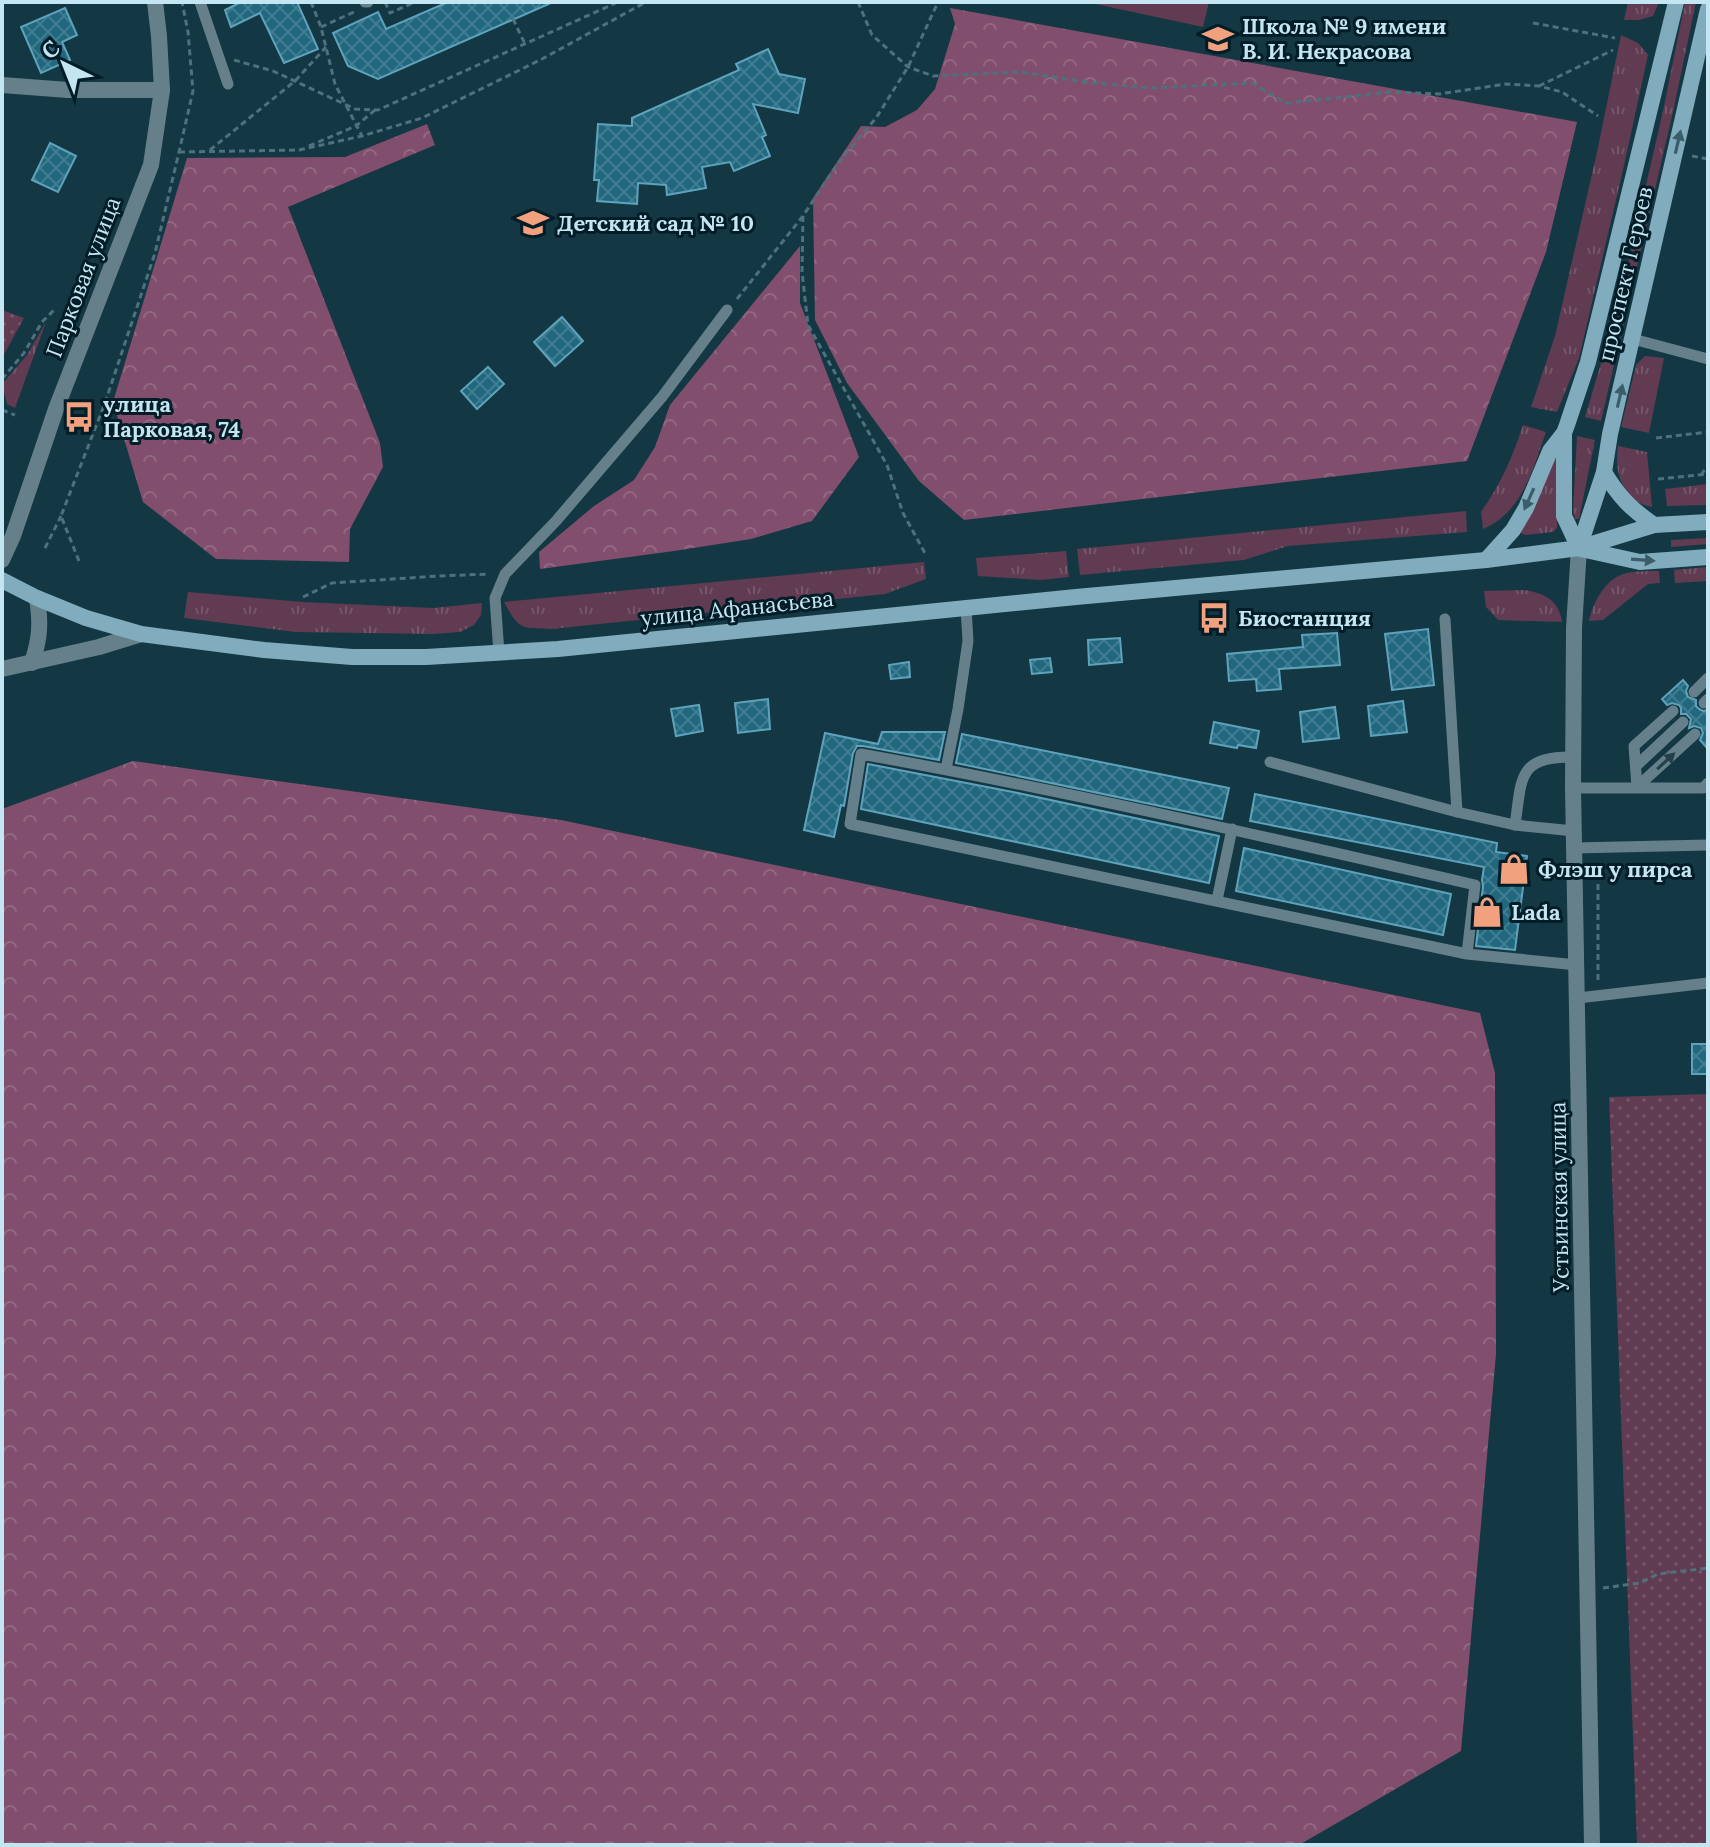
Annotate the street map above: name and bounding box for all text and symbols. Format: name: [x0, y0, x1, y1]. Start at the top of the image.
place label: Школа № 9 имени В. И. Некрасова: [1242, 12, 1446, 65]
school or university icon: Школа № 9 имени В. И. Некрасова: [1201, 22, 1235, 56]
north arrow: [24, 24, 104, 104]
text: С: [35, 34, 65, 65]
one-way arrow: [1672, 130, 1685, 155]
street label: проспект Героев: [1591, 184, 1659, 364]
street label: Парковая улица: [40, 193, 126, 361]
school or university icon: Детский сад № 10: [516, 206, 550, 240]
place label: Детский сад № 10: [557, 209, 754, 237]
one-way arrow: [1614, 383, 1626, 408]
place label: улица Парковая, 74: [103, 390, 240, 443]
bus stop icon: улица Парковая, 74: [62, 400, 96, 434]
one-way arrow: [1523, 488, 1536, 511]
one-way arrow: [1631, 554, 1656, 567]
street label: улица Афанасьева: [639, 584, 835, 632]
bus stop icon: Биостанция: [1197, 601, 1231, 635]
place label: Биостанция: [1238, 604, 1371, 632]
one-way arrow: [1656, 752, 1675, 770]
shop icon: Флэш у пирса: [1497, 852, 1531, 886]
place label: Флэш у пирса: [1538, 855, 1693, 883]
shop icon: Lada: [1470, 895, 1504, 929]
place label: Lada: [1511, 898, 1561, 926]
street label: Устьинская улица: [1543, 1101, 1575, 1294]

